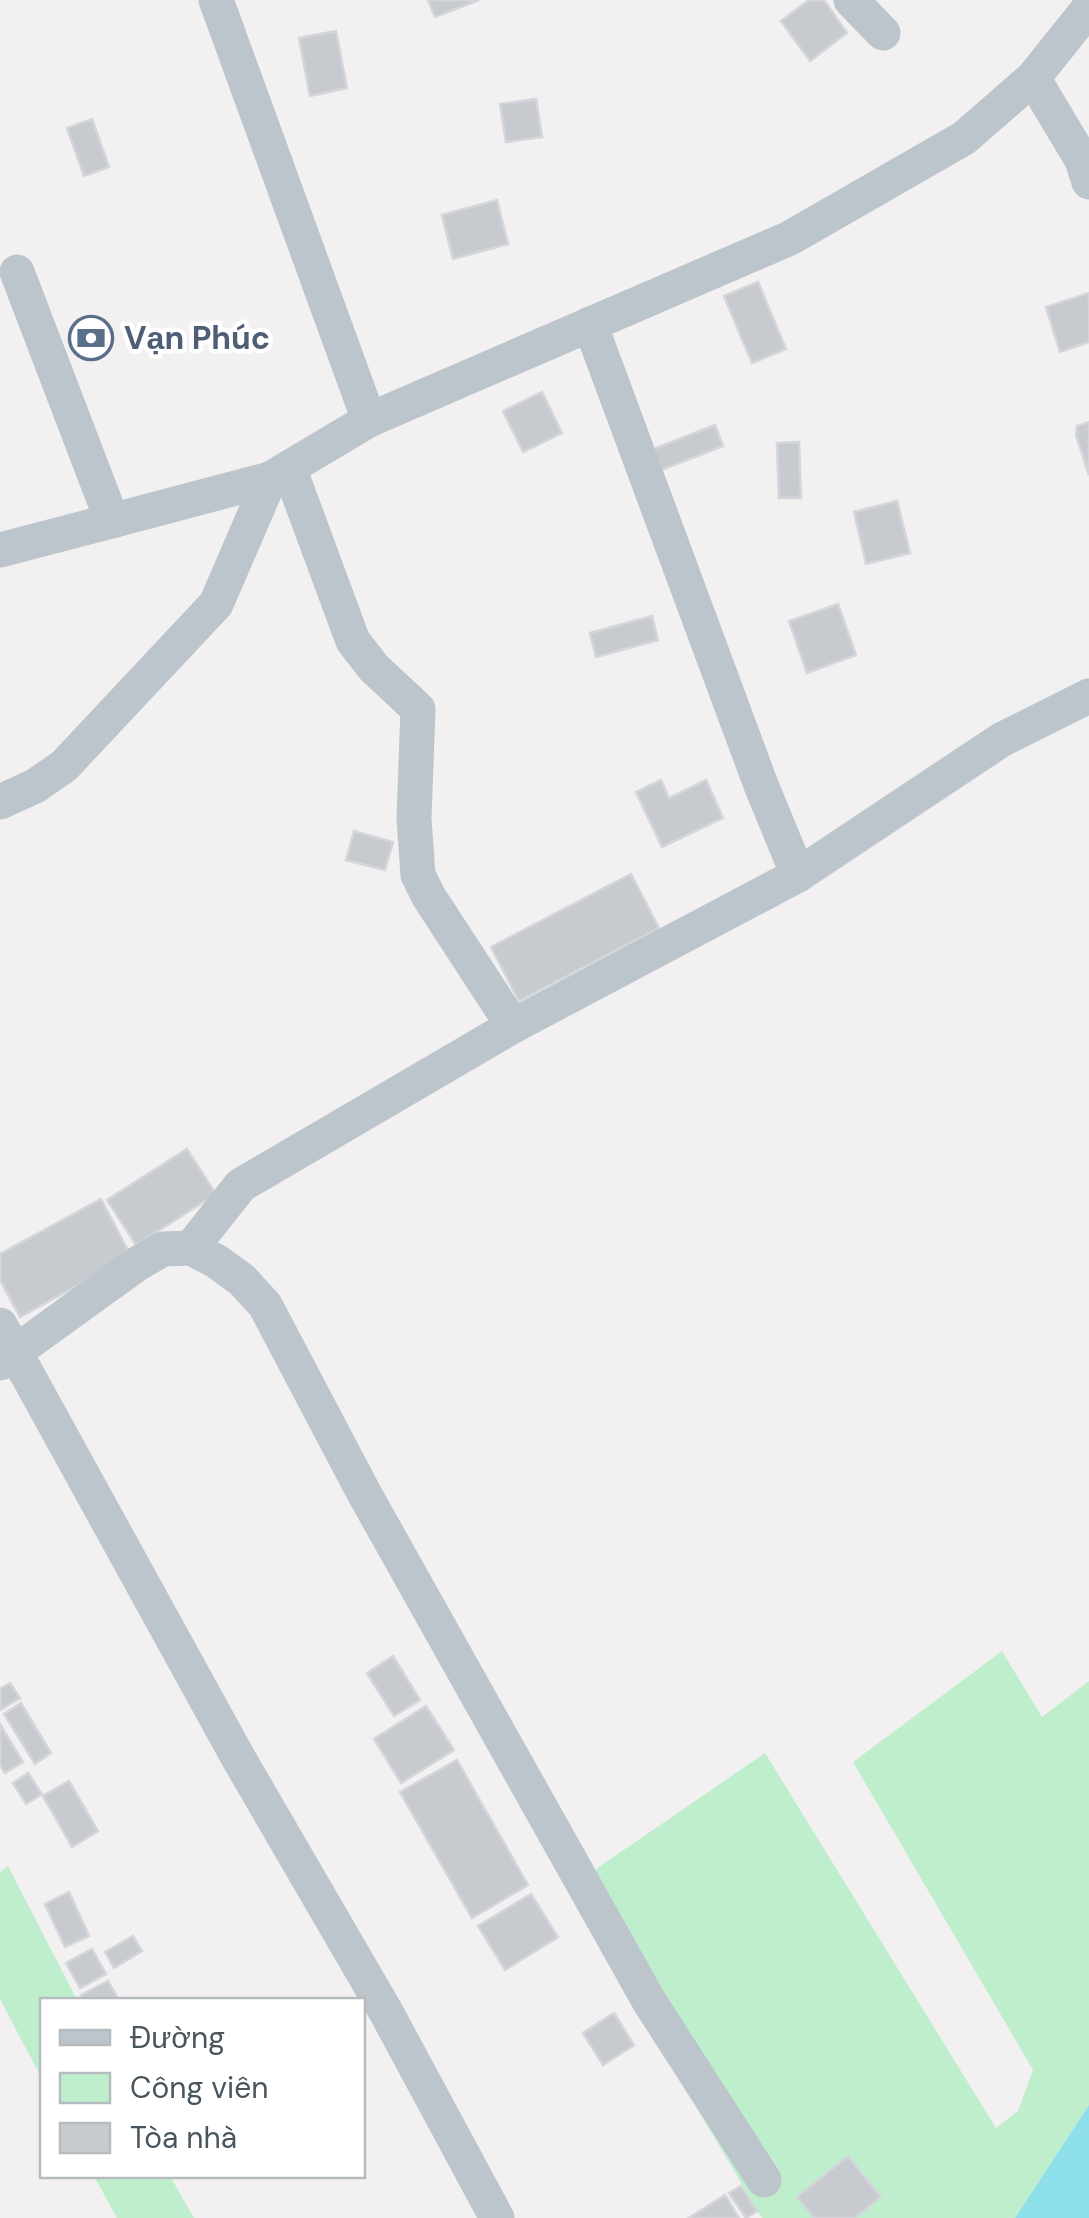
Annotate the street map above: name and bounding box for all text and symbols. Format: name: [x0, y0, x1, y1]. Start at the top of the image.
bank icon: Vạn Phúc: [68, 315, 114, 361]
place label: Vạn Phúc: [124, 317, 270, 359]
legend: [40, 1998, 365, 2178]
text: Đường: [130, 2018, 225, 2057]
text: Công viên: [130, 2068, 269, 2107]
text: Tòa nhà: [130, 2118, 237, 2157]

